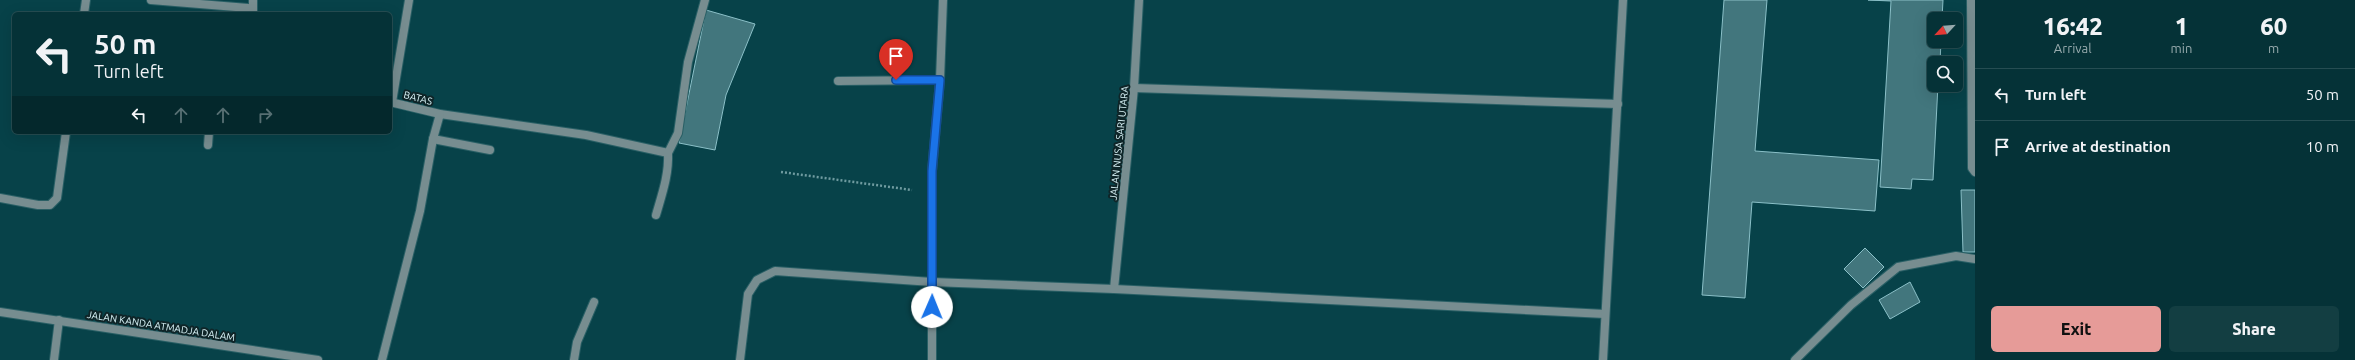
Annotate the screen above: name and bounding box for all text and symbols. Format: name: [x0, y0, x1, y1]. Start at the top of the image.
north arrow: [1927, 12, 1963, 48]
map controls: [1927, 12, 1963, 92]
text: 16:42: [2043, 13, 2103, 40]
text: 1: [2175, 13, 2188, 40]
text: 60: [2260, 13, 2287, 40]
icon: left: [28, 28, 80, 80]
text: 50 m: [94, 28, 156, 59]
pin: [879, 39, 913, 80]
text: Arrival: [2054, 41, 2092, 55]
text: min: [2171, 41, 2192, 55]
text: m: [2268, 41, 2279, 55]
icon: arrive: [885, 45, 907, 67]
button: search: [1927, 56, 1963, 92]
text: Turn left: [94, 61, 164, 81]
icon: left: [1991, 84, 2013, 106]
street label: JALAN NUSA SARI UTARA: [1108, 85, 1131, 201]
text: Turn left: [2025, 86, 2086, 103]
text: 50 m: [2306, 86, 2339, 103]
street label: BATAS: [403, 89, 433, 107]
icon: left: [128, 104, 150, 126]
icon: ahead: [170, 104, 192, 126]
icon: ahead: [212, 104, 234, 126]
icon: right: [254, 104, 276, 126]
icon: arrive: [1991, 136, 2013, 158]
text: Arrive at destination: [2025, 138, 2171, 155]
text: 10 m: [2306, 138, 2339, 155]
position arrow: [911, 286, 953, 328]
button: Exit: [1991, 306, 2161, 352]
button: Share: [2169, 306, 2339, 352]
street label: JALAN KANDA ATMADJA DALAM: [86, 309, 236, 343]

